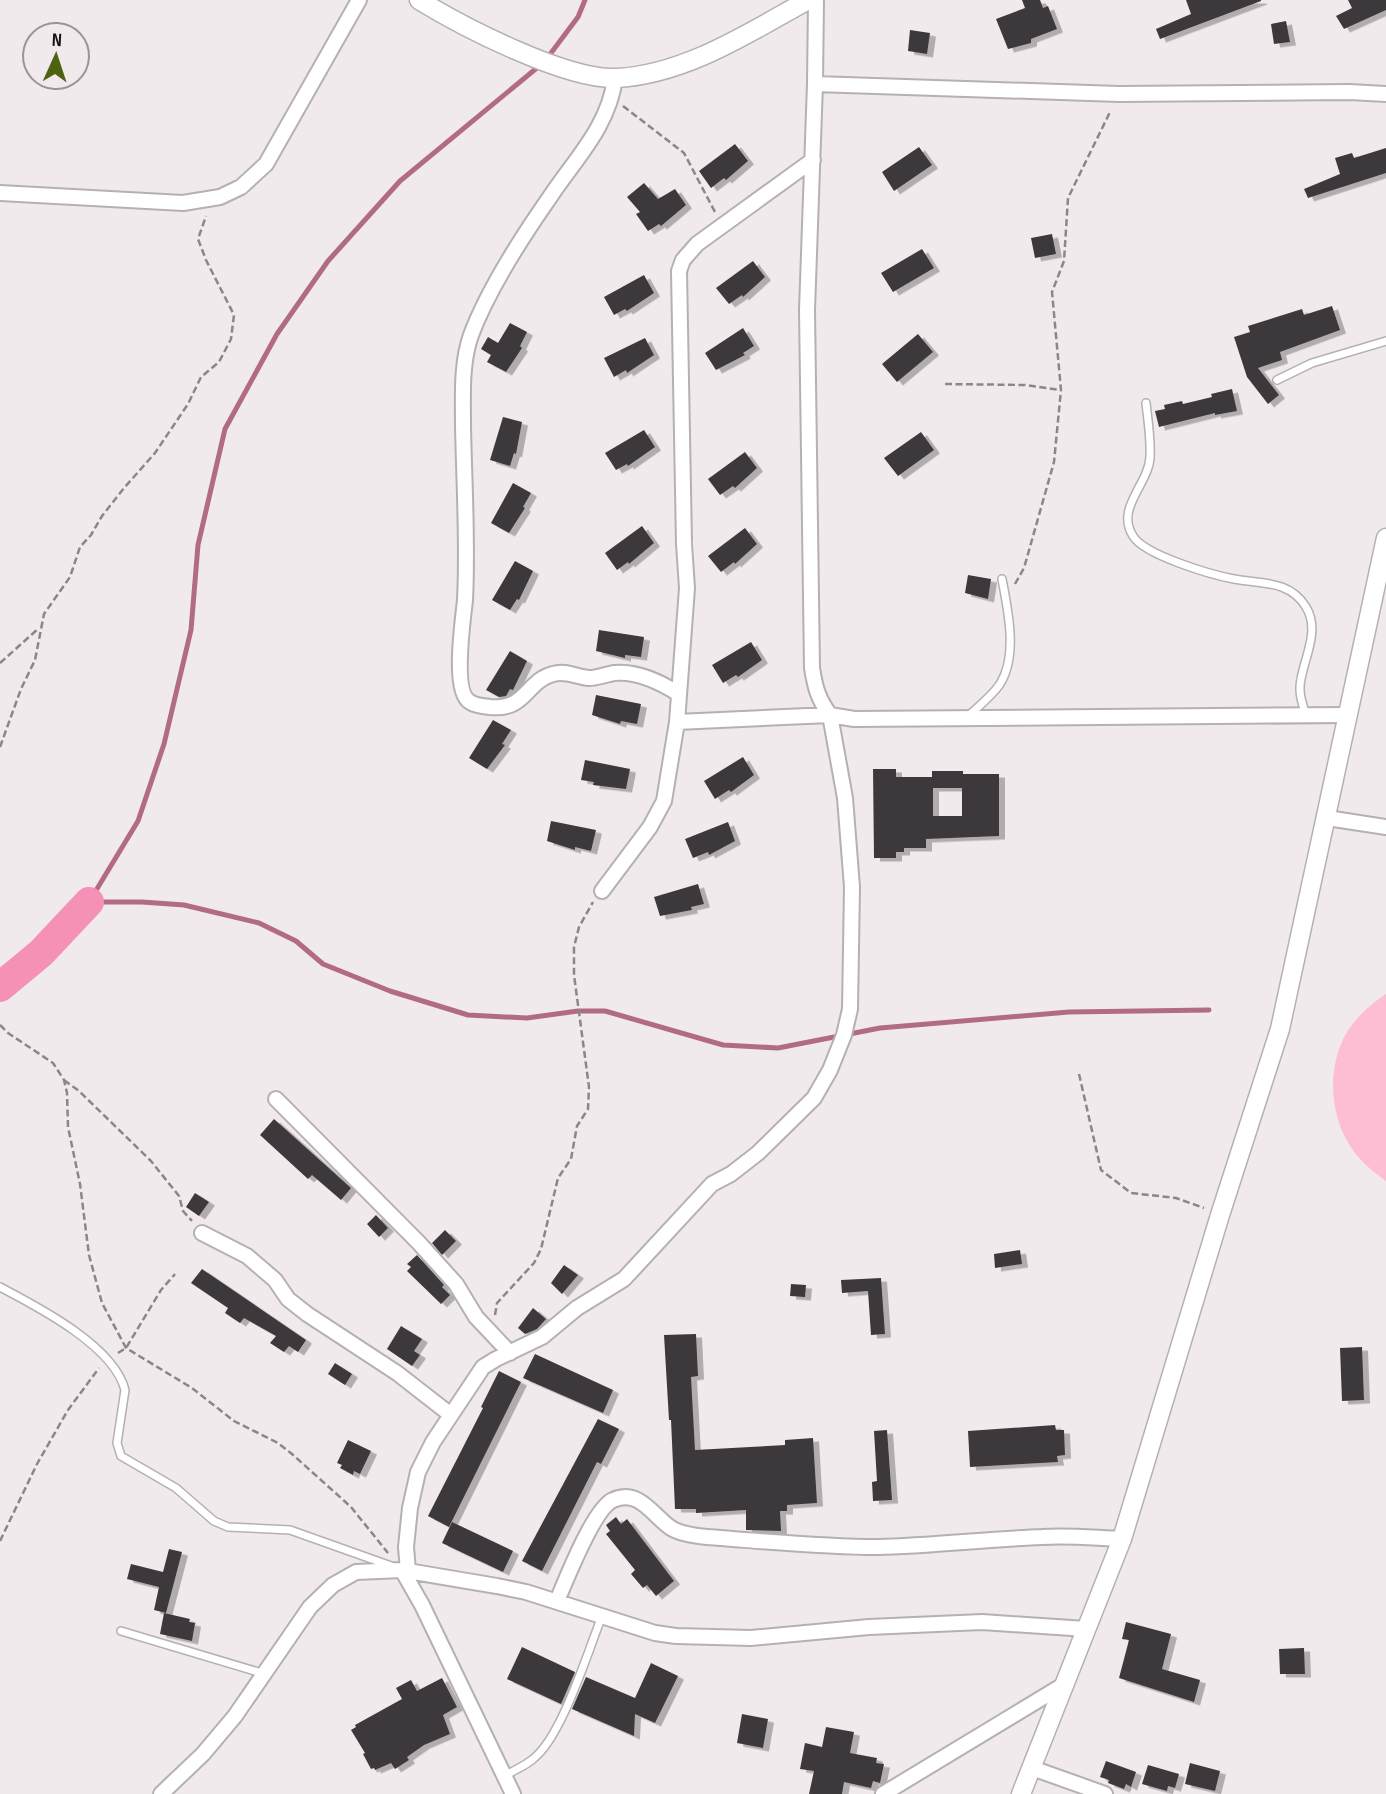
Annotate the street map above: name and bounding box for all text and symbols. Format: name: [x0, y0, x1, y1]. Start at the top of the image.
north arrow: [21, 21, 91, 91]
text: N: [51, 29, 62, 52]

